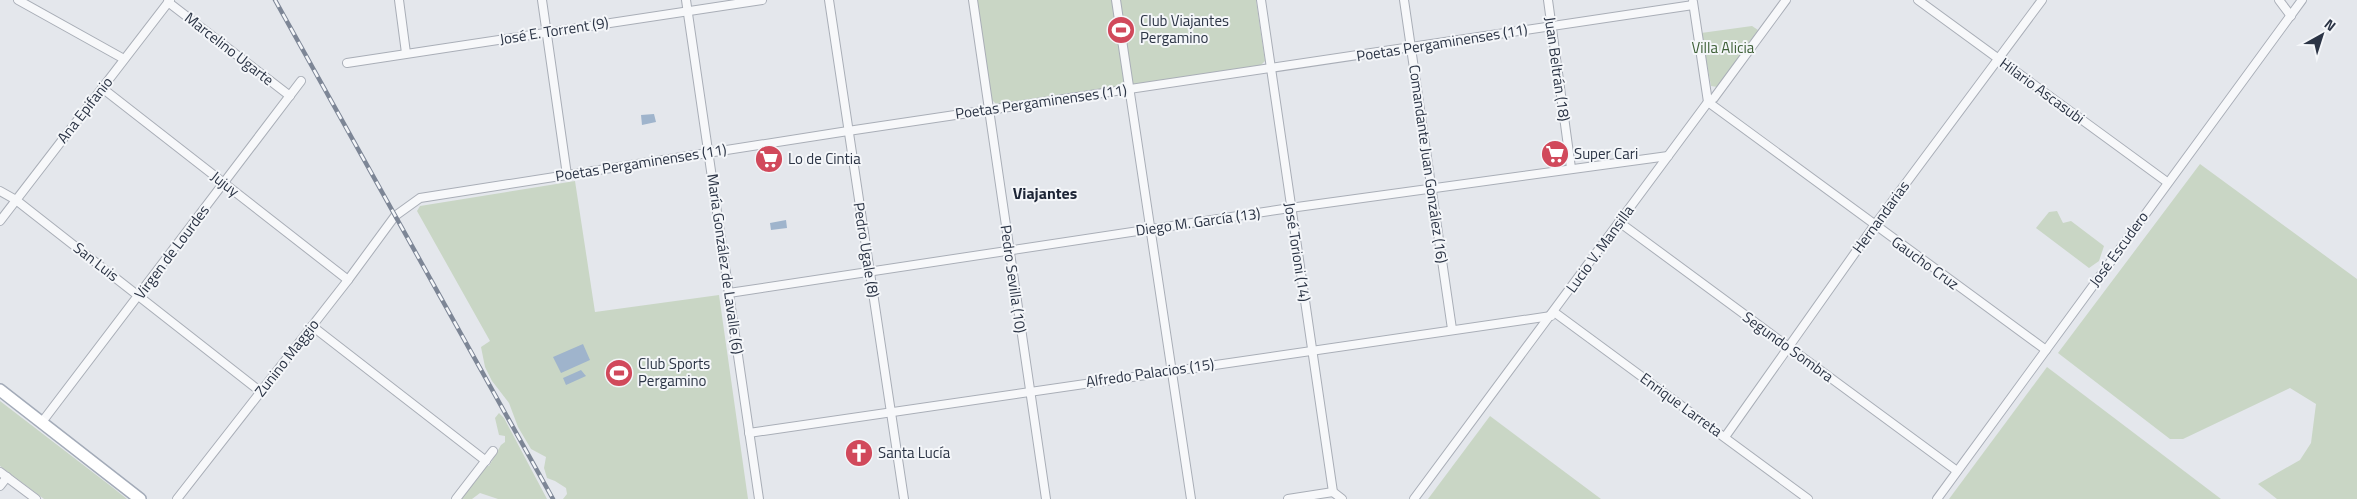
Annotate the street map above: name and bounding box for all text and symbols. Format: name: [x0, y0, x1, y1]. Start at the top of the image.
street label: Marcelino Ugarte: [180, 6, 279, 91]
place label: Club Viajantes Pergamino: [1140, 9, 1229, 49]
north arrow: [2297, 10, 2347, 60]
street label: José E. Torrent (9): [498, 11, 610, 50]
text: N: [2320, 13, 2341, 36]
sports icon: Club Viajantes Pergamino: [1106, 15, 1136, 45]
street label: Juan Beltrán (18): [1539, 15, 1576, 123]
street label: Poetas Pergaminenses (11): [1355, 18, 1529, 67]
park label: Villa Alicia: [1692, 36, 1755, 59]
street label: Hilario Ascasubi: [1995, 52, 2090, 129]
street label: Comandante Juan González (16): [1403, 63, 1454, 265]
street label: Ana Epifanio: [51, 71, 118, 148]
street label: Poetas Pergaminenses (11): [954, 78, 1128, 125]
street label: Poetas Pergaminenses (11): [554, 138, 728, 187]
supermarket icon: Super Cari: [1540, 139, 1570, 169]
place label: Super Cari: [1574, 142, 1638, 165]
supermarket icon: Lo de Cintia: [754, 144, 784, 174]
place label: Lo de Cintia: [788, 147, 861, 170]
street label: Jujuy: [206, 165, 245, 202]
street label: María González de Lavalle (6): [701, 172, 750, 356]
street label: Hernandarias: [1846, 176, 1915, 258]
district label: Viajantes: [1013, 181, 1077, 205]
street label: Virgen de Lourdes: [128, 200, 215, 304]
street label: Lucio V. Mansilla: [1560, 200, 1640, 297]
street label: Pedro Ugale (8): [848, 201, 885, 299]
street label: Diego M. García (13): [1134, 201, 1262, 242]
street label: José Torioni (14): [1278, 201, 1317, 303]
street label: José Escudero: [2083, 206, 2154, 291]
street label: Pedro Sevilla (10): [995, 223, 1032, 335]
street label: Gaucho Cruz: [1887, 230, 1964, 295]
street label: San Luis: [69, 236, 124, 287]
street label: Segundo Sombra: [1738, 306, 1839, 388]
street label: Zunino Maggio: [249, 314, 324, 401]
place label: Club Sports Pergamino: [638, 352, 710, 392]
street label: Alfredo Palacios (15): [1084, 352, 1216, 393]
sports icon: Club Sports Pergamino: [604, 358, 634, 388]
street label: Enrique Larreta: [1635, 367, 1728, 443]
church icon: Santa Lucía: [844, 438, 874, 468]
place label: Santa Lucía: [878, 441, 951, 464]

